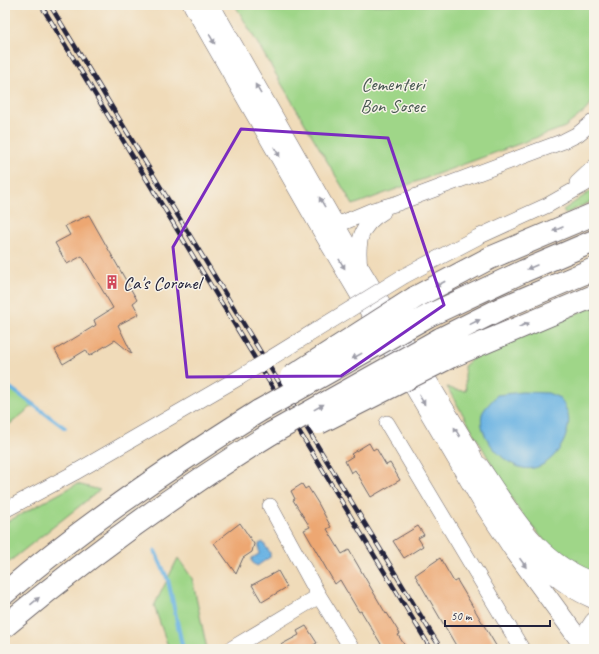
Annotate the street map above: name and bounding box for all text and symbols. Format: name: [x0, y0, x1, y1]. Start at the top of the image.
one-way arrow: [208, 33, 215, 45]
park label: Cementeri Bon Sosec: [360, 72, 427, 118]
one-way arrow: [254, 83, 261, 95]
one-way arrow: [273, 146, 280, 157]
one-way arrow: [319, 196, 326, 208]
one-way arrow: [552, 227, 564, 233]
one-way arrow: [338, 258, 345, 270]
one-way arrow: [527, 264, 538, 270]
place label: Ca's Coronel: [123, 271, 205, 295]
building icon: Ca's Coronel: [104, 274, 120, 290]
one-way arrow: [434, 280, 446, 287]
one-way arrow: [469, 318, 481, 325]
one-way arrow: [519, 322, 530, 328]
one-way arrow: [351, 352, 363, 359]
one-way arrow: [419, 394, 426, 406]
one-way arrow: [313, 404, 325, 410]
one-way arrow: [454, 426, 461, 438]
one-way arrow: [519, 557, 527, 568]
one-way arrow: [29, 597, 40, 606]
scale bar: [445, 602, 550, 628]
text: 50 m: [451, 608, 473, 624]

